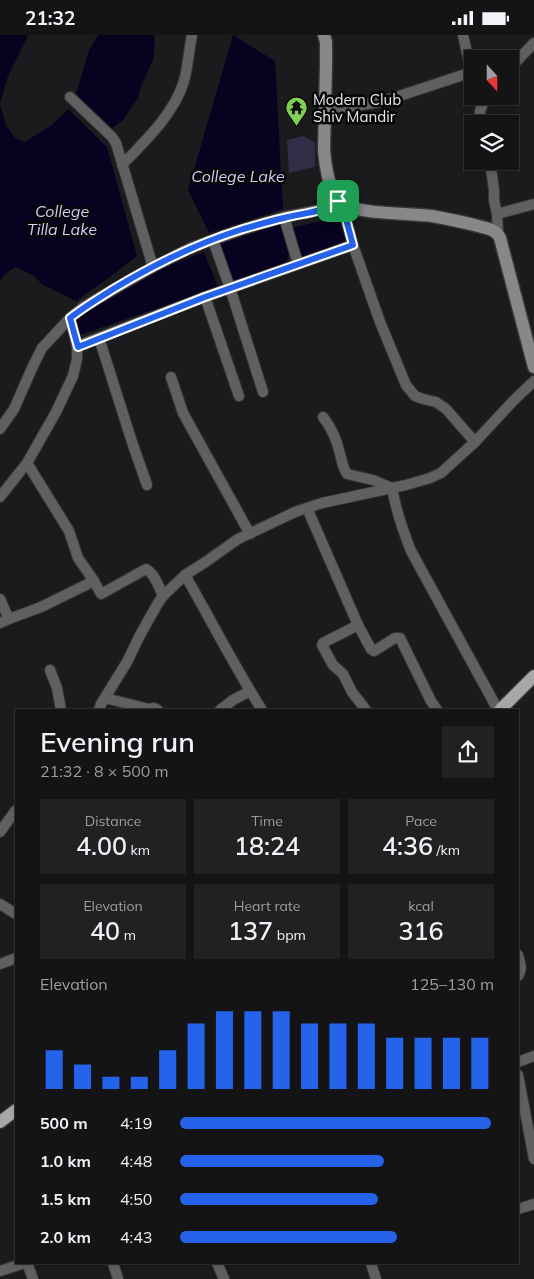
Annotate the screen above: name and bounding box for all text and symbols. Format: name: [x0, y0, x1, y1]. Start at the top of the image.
text: 21:32: [25, 6, 75, 30]
north arrow: [464, 50, 519, 105]
map controls: [464, 50, 519, 170]
place label: Modern Club Shiv Mandir: [313, 90, 401, 126]
temple icon: Modern Club Shiv Mandir: [285, 96, 309, 127]
button: layers: [464, 115, 519, 170]
water label: College Lake: [191, 166, 285, 186]
pin: [317, 180, 359, 222]
icon: arrive: [324, 187, 352, 215]
water label: College Tilla Lake: [27, 201, 97, 239]
text: Evening run: [40, 724, 195, 759]
button: share: [442, 726, 494, 778]
text: 21:32 · 8 × 500 m: [40, 761, 169, 781]
text: Distance: [85, 812, 141, 830]
text: Time: [251, 812, 283, 830]
text: Pace: [405, 812, 437, 830]
text: 4.00: [76, 830, 127, 861]
text: 18:24: [234, 830, 300, 861]
text: 4:36: [382, 830, 433, 861]
text: km: [127, 841, 150, 859]
text: /km: [433, 841, 460, 859]
text: Elevation: [83, 897, 143, 915]
text: Heart rate: [234, 897, 300, 915]
text: kcal: [408, 897, 434, 915]
text: 40: [90, 915, 120, 946]
text: 137: [228, 915, 273, 946]
text: 316: [398, 915, 444, 946]
text: m: [120, 926, 136, 944]
text: bpm: [273, 926, 306, 944]
text: Elevation: [40, 974, 108, 994]
text: 125–130 m: [410, 974, 494, 994]
text: 500 m: [40, 1113, 88, 1133]
text: 4:19: [120, 1113, 152, 1133]
text: 1.0 km: [40, 1151, 91, 1171]
text: 4:48: [120, 1151, 152, 1171]
text: 1.5 km: [40, 1189, 91, 1209]
text: 4:50: [120, 1189, 152, 1209]
text: 2.0 km: [40, 1227, 91, 1247]
text: 4:43: [120, 1227, 152, 1247]

